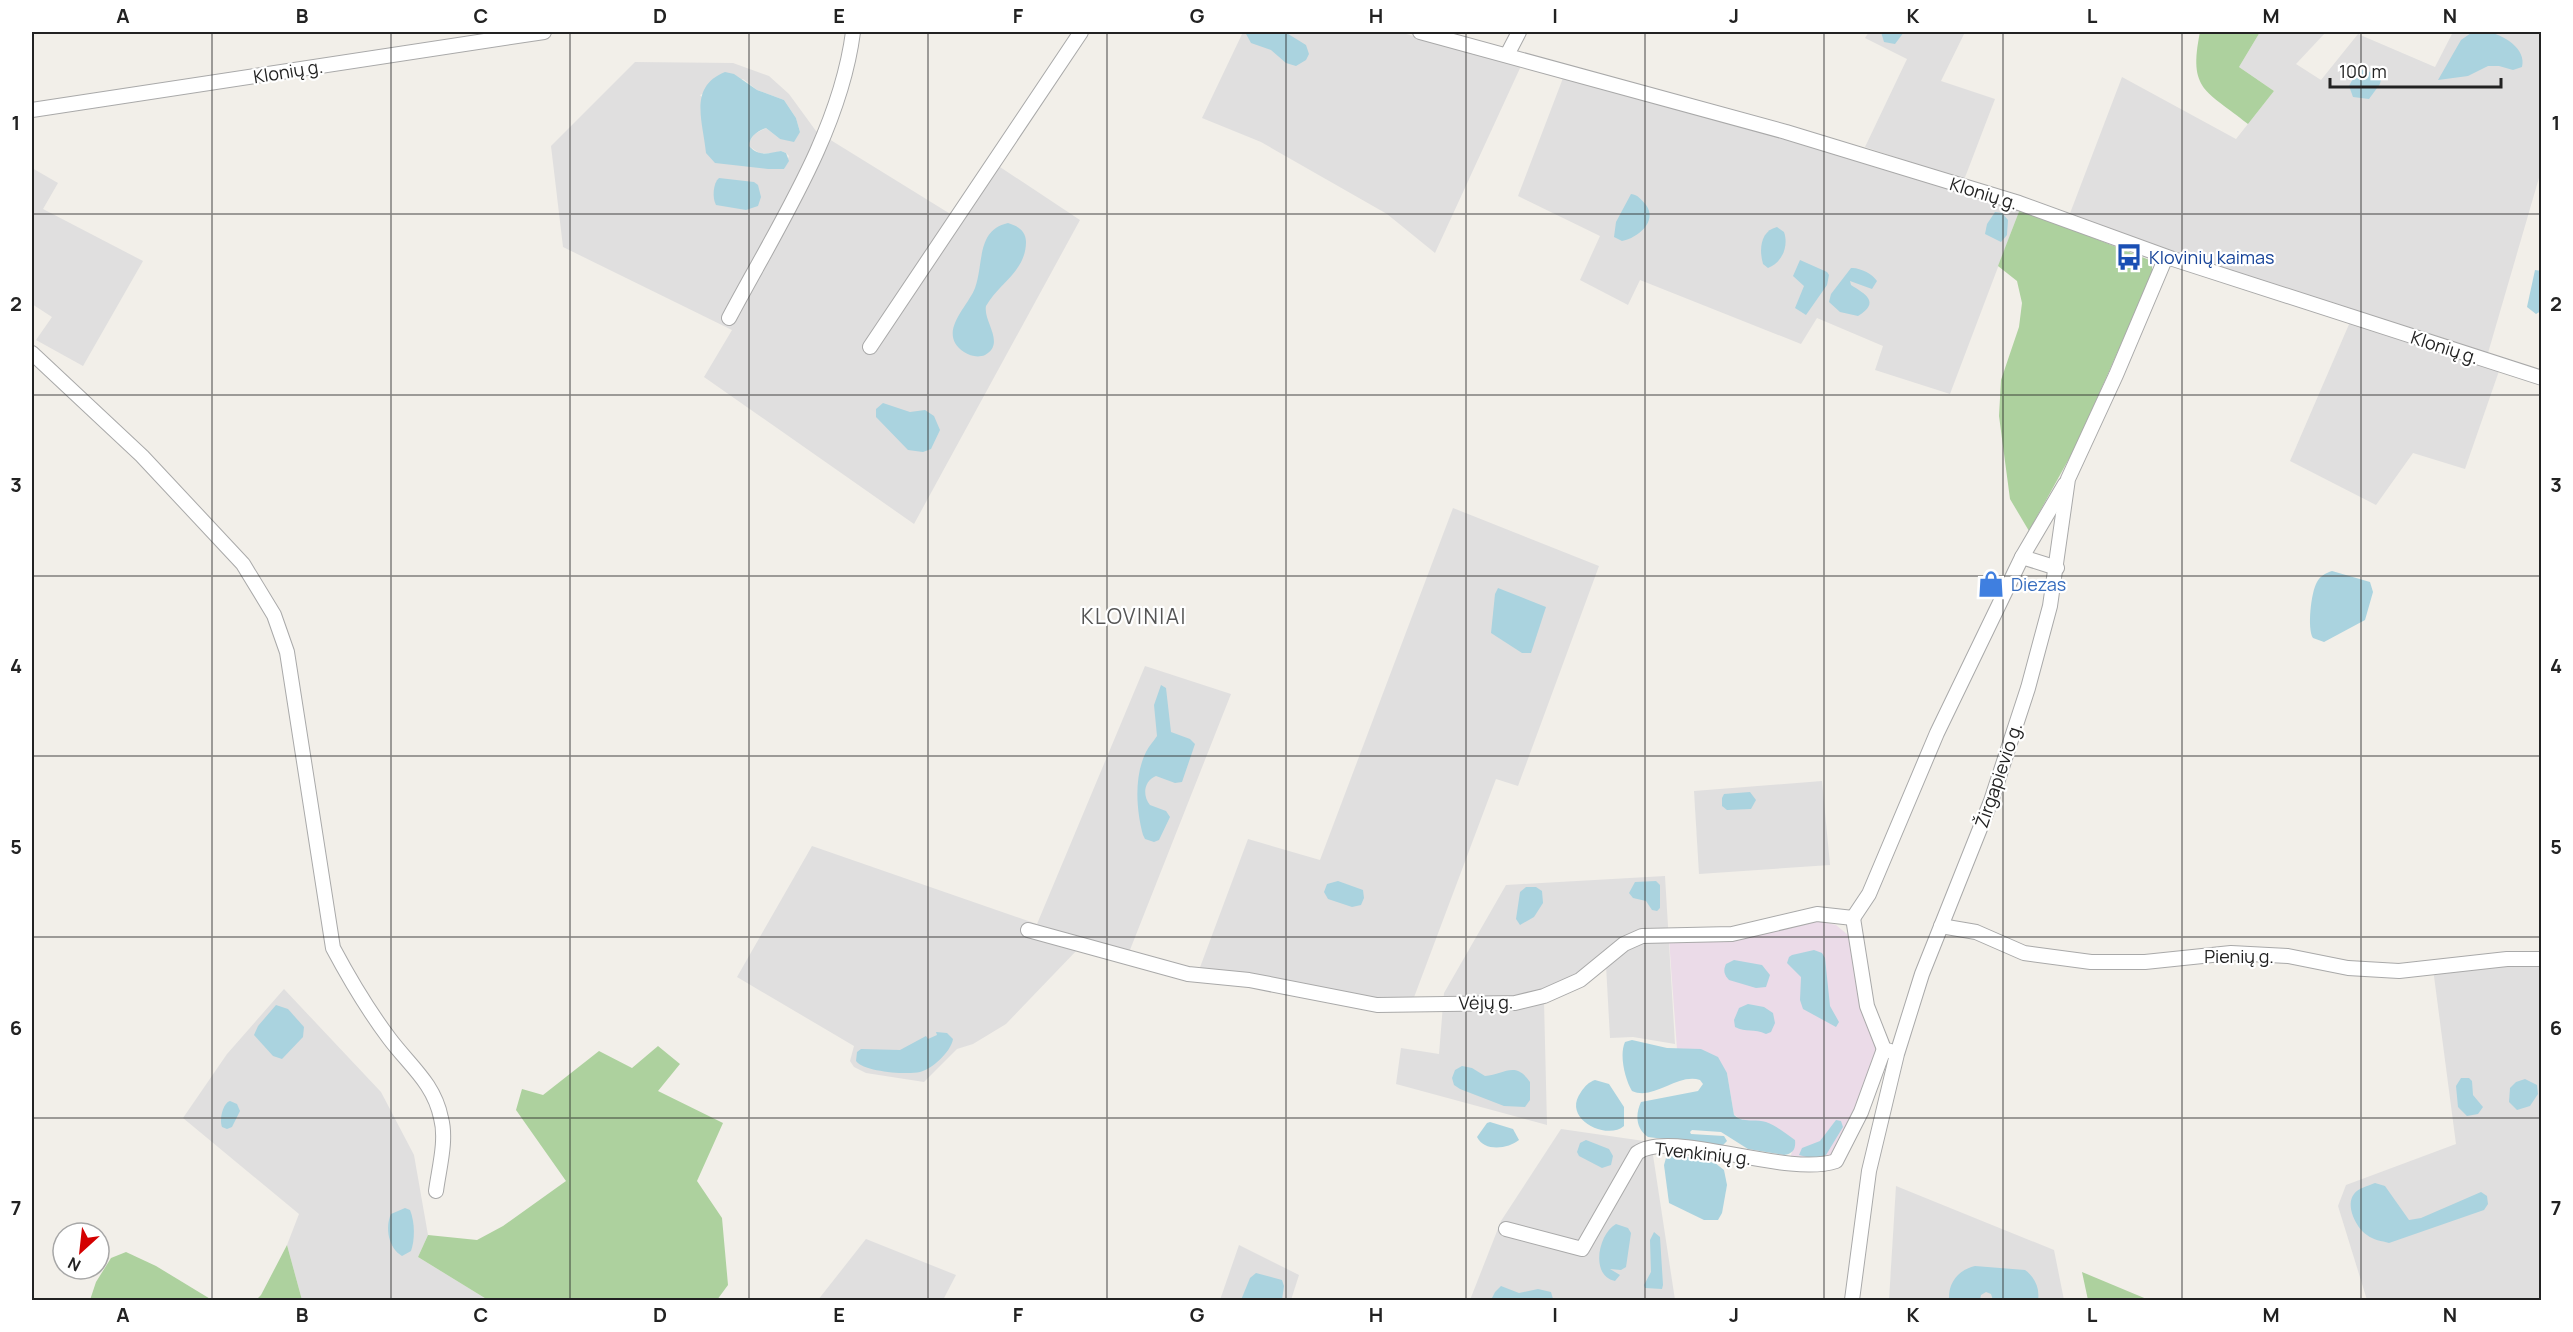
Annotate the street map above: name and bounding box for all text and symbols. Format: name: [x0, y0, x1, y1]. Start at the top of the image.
text: A: [116, 2, 130, 29]
text: B: [296, 2, 309, 29]
text: C: [474, 2, 488, 29]
text: D: [653, 2, 667, 29]
text: E: [833, 2, 845, 29]
text: F: [1013, 2, 1024, 29]
text: G: [1190, 2, 1205, 29]
text: H: [1369, 2, 1383, 29]
text: I: [1552, 2, 1558, 29]
text: J: [1729, 2, 1739, 29]
text: K: [1907, 2, 1920, 29]
text: L: [2087, 2, 2098, 29]
text: M: [2262, 2, 2280, 29]
text: N: [2443, 2, 2457, 29]
scale bar: [2330, 51, 2501, 89]
street label: Klonių g.: [252, 54, 324, 88]
text: 100 m: [2339, 59, 2387, 83]
text: 1: [12, 109, 20, 136]
text: 1: [2552, 109, 2560, 136]
street label: Klonių g.: [1947, 171, 2021, 215]
bus stop icon: Klovinių kaimas: [2114, 242, 2144, 272]
place label: Klovinių kaimas: [2149, 245, 2275, 269]
text: 2: [10, 290, 22, 317]
text: 2: [2550, 290, 2562, 317]
street label: Klonių g.: [2408, 325, 2482, 369]
text: 3: [10, 471, 22, 498]
text: 3: [2550, 471, 2562, 498]
shop icon: Diezas: [1976, 569, 2006, 599]
place label: Diezas: [2011, 572, 2066, 596]
district label: KLOVINIAI: [1081, 602, 1187, 630]
text: 4: [10, 652, 22, 679]
text: 4: [2550, 652, 2562, 679]
street label: Žirgapievio g.: [1969, 719, 2027, 831]
text: 5: [10, 833, 22, 860]
text: 5: [2550, 833, 2562, 860]
street label: Pienių g.: [2204, 944, 2274, 968]
street label: Vėjų g.: [1458, 990, 1514, 1014]
text: 6: [10, 1014, 22, 1041]
text: 6: [2550, 1014, 2562, 1041]
street label: Tvenkinių g.: [1654, 1136, 1752, 1170]
text: 7: [11, 1194, 21, 1221]
text: 7: [2551, 1194, 2561, 1221]
north arrow: [51, 1221, 111, 1281]
text: N: [64, 1252, 84, 1277]
text: A: [116, 1301, 130, 1328]
text: B: [296, 1301, 309, 1328]
text: C: [474, 1301, 488, 1328]
text: D: [653, 1301, 667, 1328]
text: E: [833, 1301, 845, 1328]
text: F: [1013, 1301, 1024, 1328]
text: G: [1190, 1301, 1205, 1328]
text: H: [1369, 1301, 1383, 1328]
text: I: [1552, 1301, 1558, 1328]
text: J: [1729, 1301, 1739, 1328]
text: K: [1907, 1301, 1920, 1328]
text: L: [2087, 1301, 2098, 1328]
text: M: [2262, 1301, 2280, 1328]
text: N: [2443, 1301, 2457, 1328]

